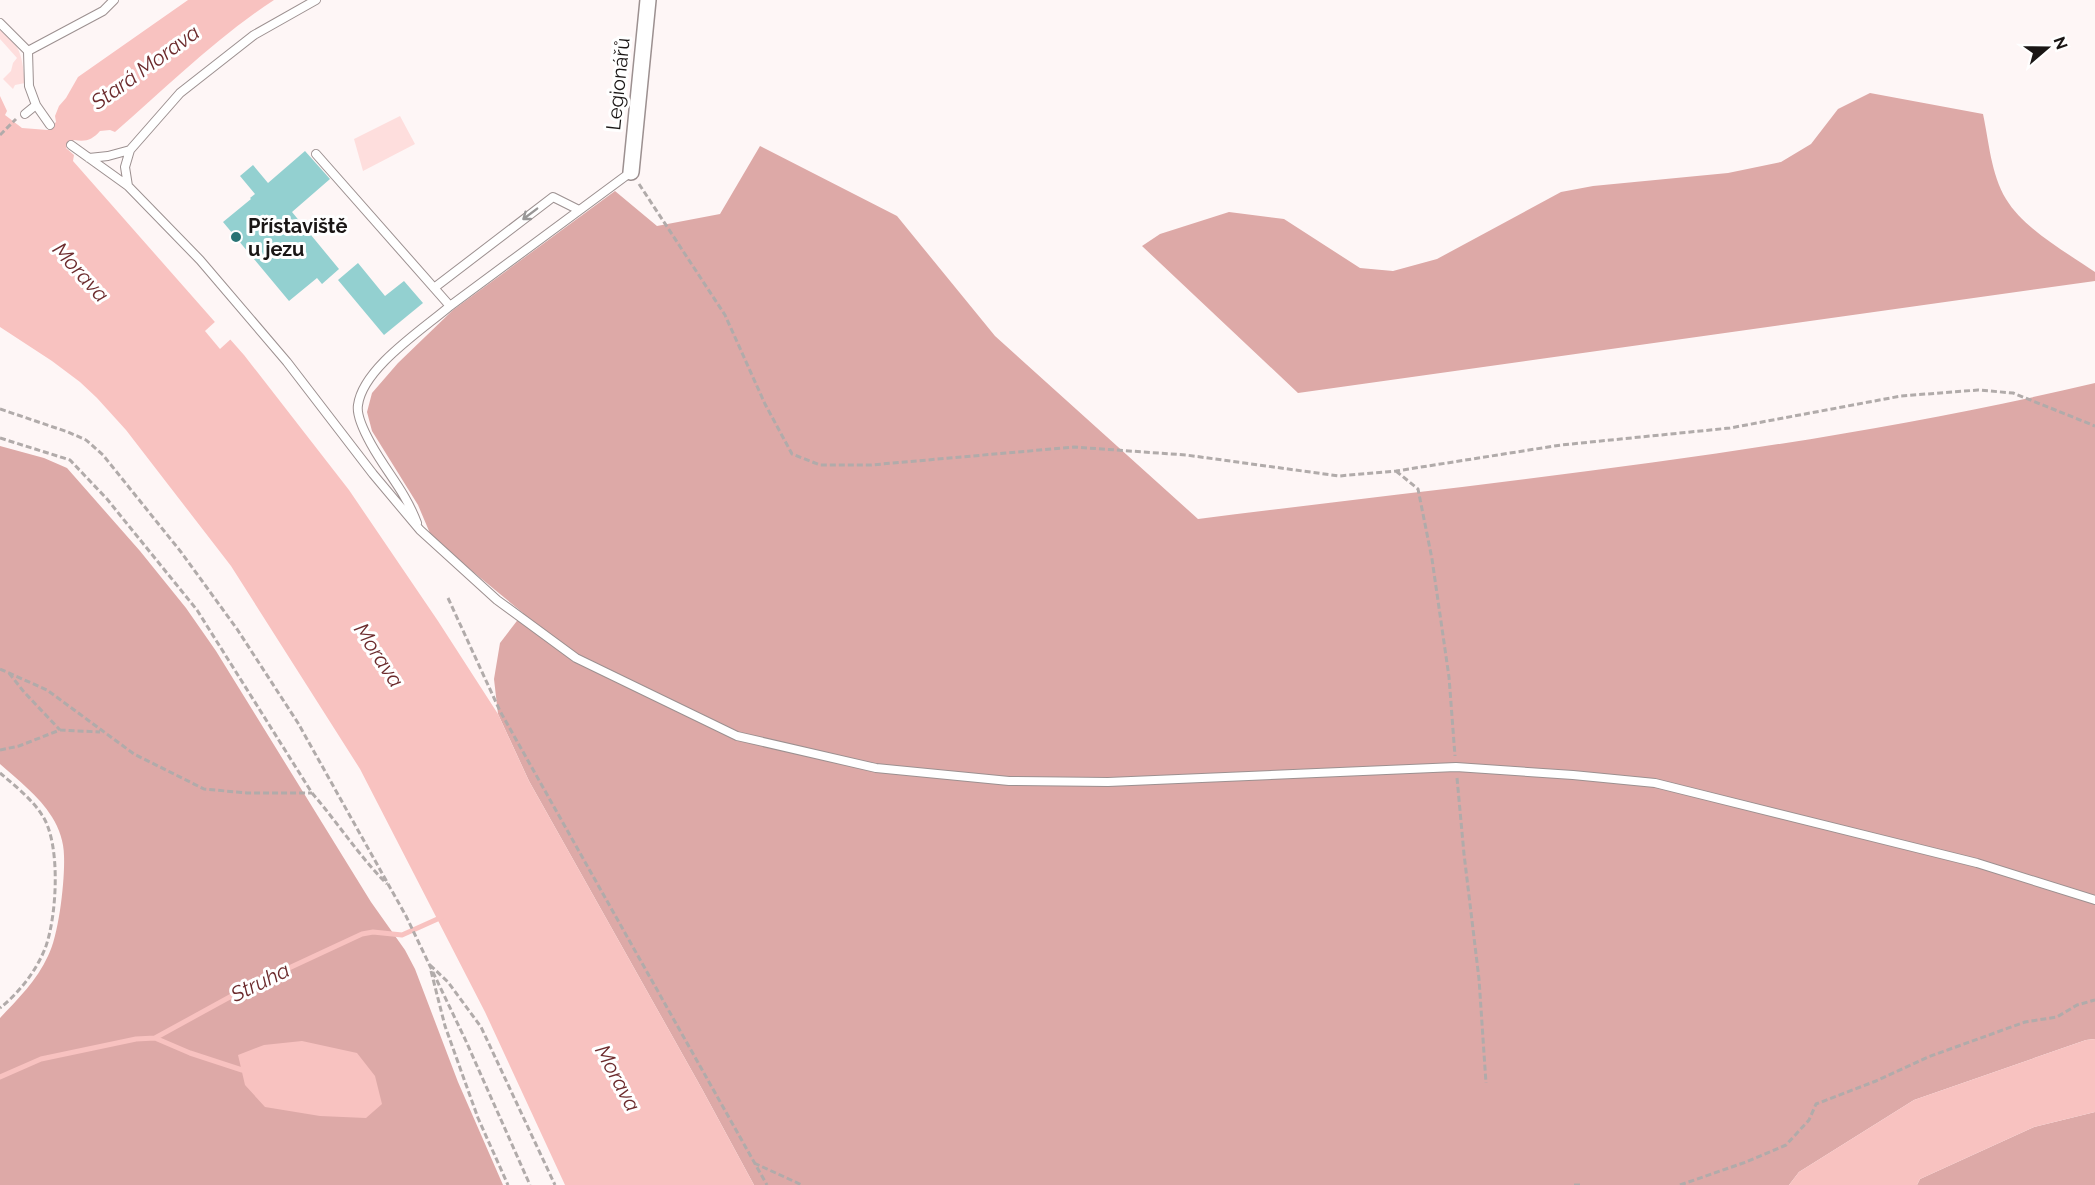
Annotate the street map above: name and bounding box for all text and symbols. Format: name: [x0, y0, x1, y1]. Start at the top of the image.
north arrow: [2017, 18, 2077, 78]
water label: Stará Morava: [85, 19, 204, 115]
text: N: [2050, 34, 2072, 52]
street label: Legionářů: [601, 36, 635, 132]
one-way arrow: [522, 208, 538, 220]
place label: Přístaviště u jezu: [248, 214, 347, 261]
marker: Přístaviště u jezu: [229, 230, 243, 244]
water label: Morava: [48, 237, 114, 307]
water label: Morava: [349, 618, 409, 692]
water label: Struha: [226, 957, 293, 1007]
water label: Morava: [590, 1040, 646, 1116]

